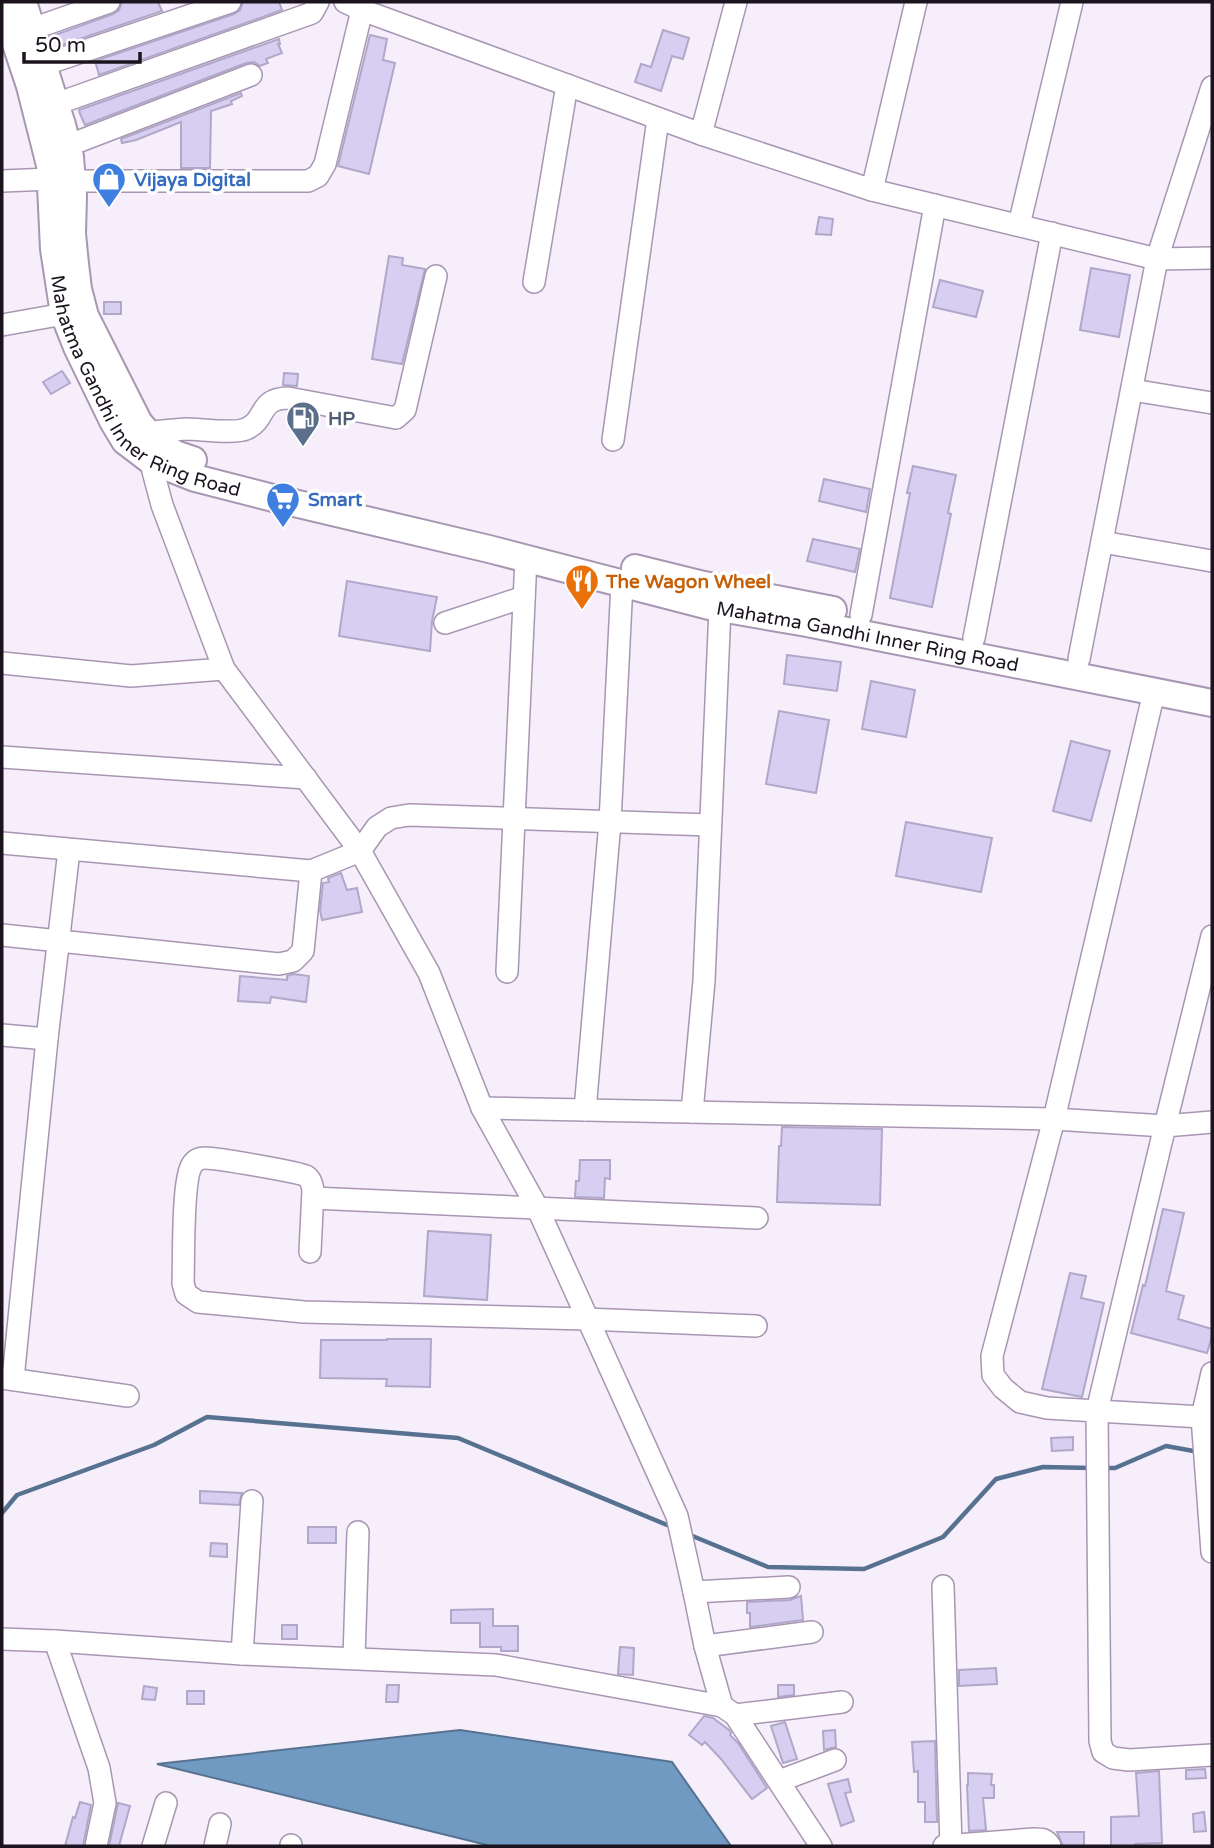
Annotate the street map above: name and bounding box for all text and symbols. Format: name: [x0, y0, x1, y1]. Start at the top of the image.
scale bar: [24, 21, 140, 65]
text: 50 m: [35, 33, 86, 58]
shop icon: Vijaya Digital: [90, 160, 128, 209]
place label: Vijaya Digital: [134, 169, 251, 192]
street label: Mahatma Gandhi Inner Ring Road: [46, 273, 243, 501]
fuel station icon: HP: [284, 399, 322, 448]
place label: HP: [328, 408, 355, 430]
supermarket icon: Smart: [264, 480, 302, 529]
place label: Smart: [308, 489, 363, 511]
restaurant icon: The Wagon Wheel: [563, 562, 601, 611]
place label: The Wagon Wheel: [605, 571, 771, 594]
street label: Mahatma Gandhi Inner Ring Road: [715, 597, 1020, 677]

